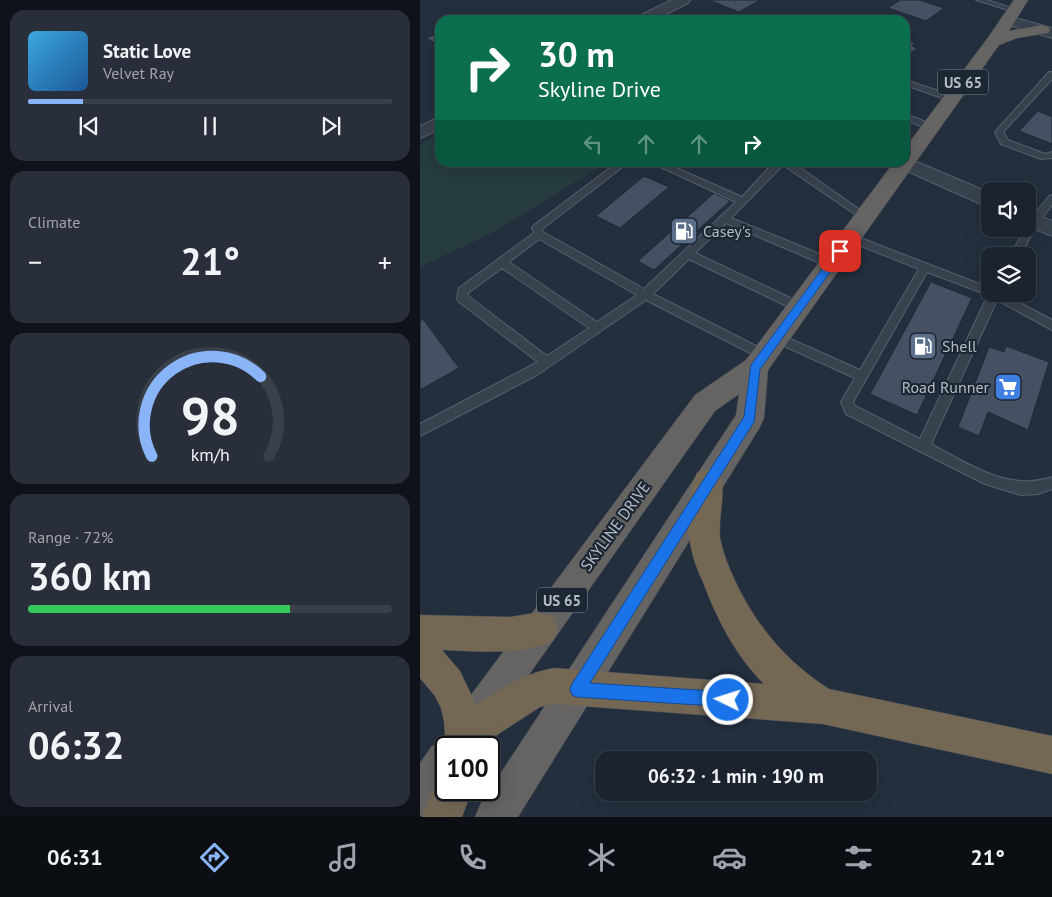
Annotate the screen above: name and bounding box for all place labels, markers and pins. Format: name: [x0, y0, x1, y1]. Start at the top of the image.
fuel station icon: Casey's: [669, 216, 699, 246]
place label: Casey's: [703, 221, 751, 241]
pin: [819, 230, 861, 272]
fuel station icon: Shell: [908, 331, 938, 361]
place label: Shell: [942, 336, 977, 356]
supermarket icon: Road Runner: [993, 372, 1023, 402]
place label: Road Runner: [902, 377, 990, 397]

